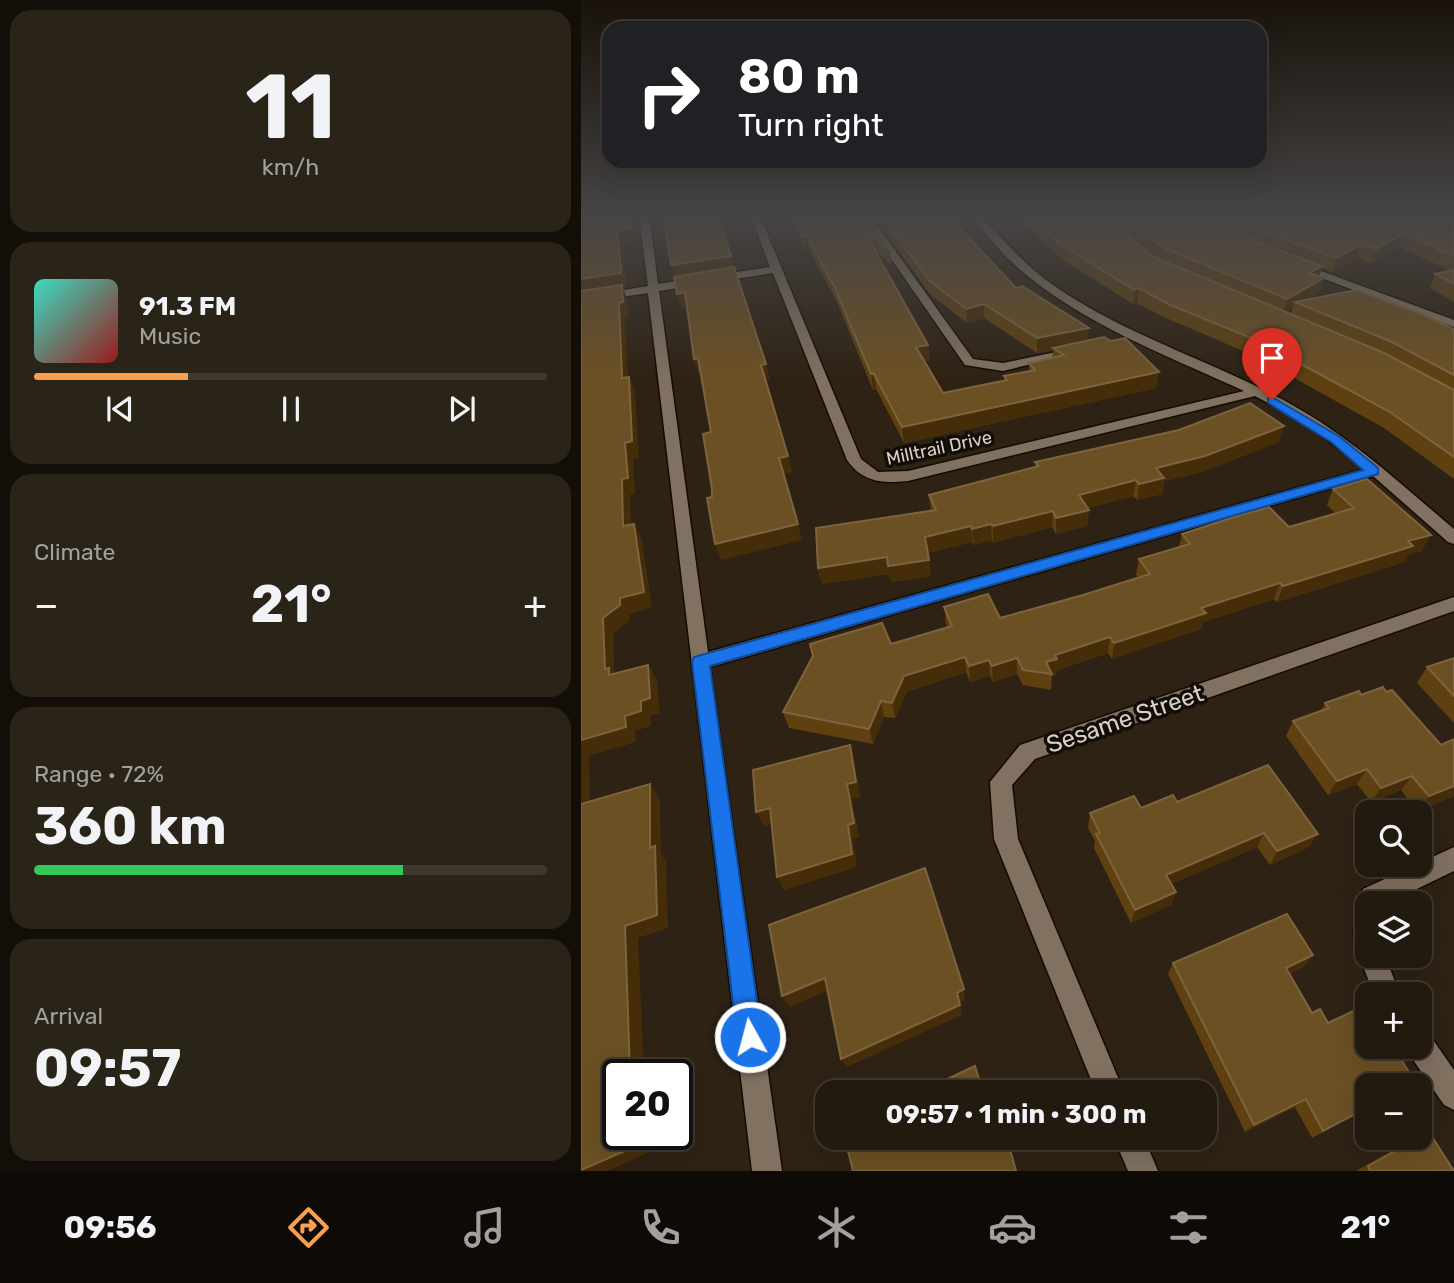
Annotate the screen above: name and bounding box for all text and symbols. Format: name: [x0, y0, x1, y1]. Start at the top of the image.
text: 80 m: [738, 47, 860, 105]
icon: right: [623, 49, 714, 140]
text: 11: [245, 53, 336, 161]
text: Turn right: [738, 106, 883, 144]
text: km/h: [262, 153, 319, 181]
text: 91.3 FM: [139, 291, 236, 322]
text: Music: [139, 322, 201, 350]
pin: [1242, 328, 1302, 400]
icon: arrive: [1253, 339, 1291, 377]
icon: previous: [101, 390, 139, 428]
icon: pause: [272, 390, 310, 428]
icon: next: [443, 390, 481, 428]
street label: Milltrail Drive: [884, 426, 994, 470]
text: Climate: [34, 538, 115, 566]
text: 21°: [251, 573, 332, 635]
text: −: [34, 582, 59, 628]
text: +: [523, 582, 547, 628]
street label: Sesame Street: [1043, 679, 1207, 759]
text: Range · 72%: [34, 760, 164, 788]
text: 360 km: [34, 795, 227, 857]
map controls: [1355, 800, 1432, 1150]
button: search: [1355, 800, 1432, 877]
button: layers: [1355, 891, 1432, 968]
button: +: [1355, 982, 1432, 1059]
position arrow: [713, 1000, 787, 1074]
text: Arrival: [34, 1002, 103, 1030]
text: 09:57: [34, 1037, 181, 1099]
speed limit sign: 20: [602, 1059, 693, 1150]
button: −: [1355, 1073, 1432, 1150]
text: 09:57 · 1 min · 300 m: [885, 1099, 1147, 1130]
icon: directions: [284, 1203, 333, 1252]
icon: music: [460, 1203, 509, 1252]
icon: phone: [636, 1203, 685, 1252]
icon: climate: [812, 1203, 861, 1252]
icon: car: [988, 1203, 1037, 1252]
icon: filters: [1164, 1203, 1213, 1252]
text: 09:56: [64, 1208, 157, 1246]
text: 21°: [1341, 1208, 1390, 1246]

